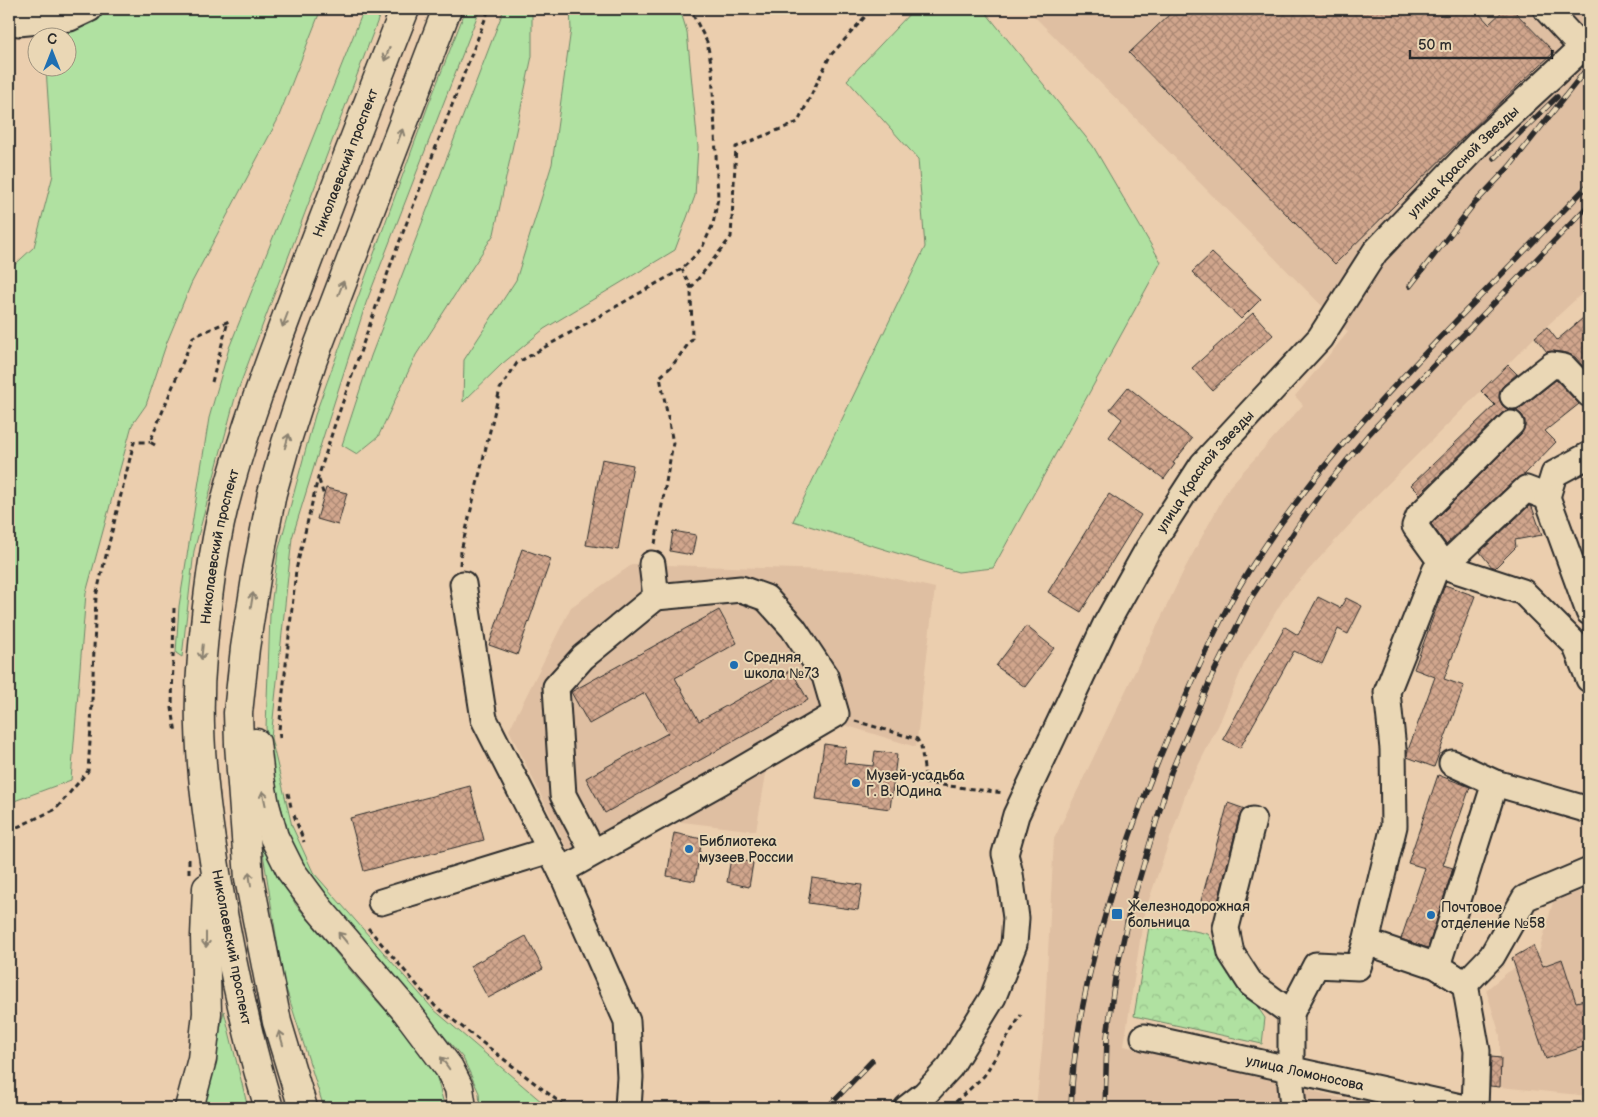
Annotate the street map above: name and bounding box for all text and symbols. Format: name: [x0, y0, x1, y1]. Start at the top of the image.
north arrow: [28, 28, 78, 78]
scale bar: [1410, 28, 1553, 60]
text: С: [47, 31, 57, 48]
text: 50 m: [1418, 36, 1452, 55]
one-way arrow: [382, 46, 391, 61]
street label: Николаевский проспект: [309, 86, 382, 240]
street label: улица Красной Звезды: [1404, 103, 1522, 221]
one-way arrow: [395, 129, 405, 144]
one-way arrow: [337, 281, 346, 296]
one-way arrow: [280, 312, 289, 327]
street label: улица Красной Звезды: [1153, 407, 1258, 536]
one-way arrow: [282, 433, 292, 449]
street label: Николаевский проспект: [197, 467, 243, 625]
one-way arrow: [248, 592, 258, 608]
one-way arrow: [197, 644, 207, 660]
place label: Средняя школа №73: [744, 649, 820, 682]
marker: Средняя школа №73: [728, 659, 740, 671]
place label: Музей-усадьба Г. В. Юдина: [866, 767, 966, 800]
marker: Музей-усадьба Г. В. Юдина: [850, 777, 862, 789]
one-way arrow: [258, 791, 268, 807]
place label: Библиотека музеев России: [699, 833, 794, 866]
marker: Библиотека музеев России: [683, 843, 695, 855]
street label: Николаевский проспект: [208, 868, 255, 1027]
one-way arrow: [245, 871, 255, 887]
place label: Железнодорожная больница: [1128, 898, 1250, 931]
place label: Почтовое отделение №58: [1441, 899, 1545, 932]
marker: Железнодорожная больница: [1110, 907, 1124, 921]
marker: Почтовое отделение №58: [1425, 909, 1437, 921]
one-way arrow: [337, 931, 348, 944]
one-way arrow: [201, 932, 211, 948]
one-way arrow: [276, 1031, 286, 1047]
street label: улица Ломоносова: [1244, 1052, 1366, 1095]
one-way arrow: [440, 1057, 450, 1071]

